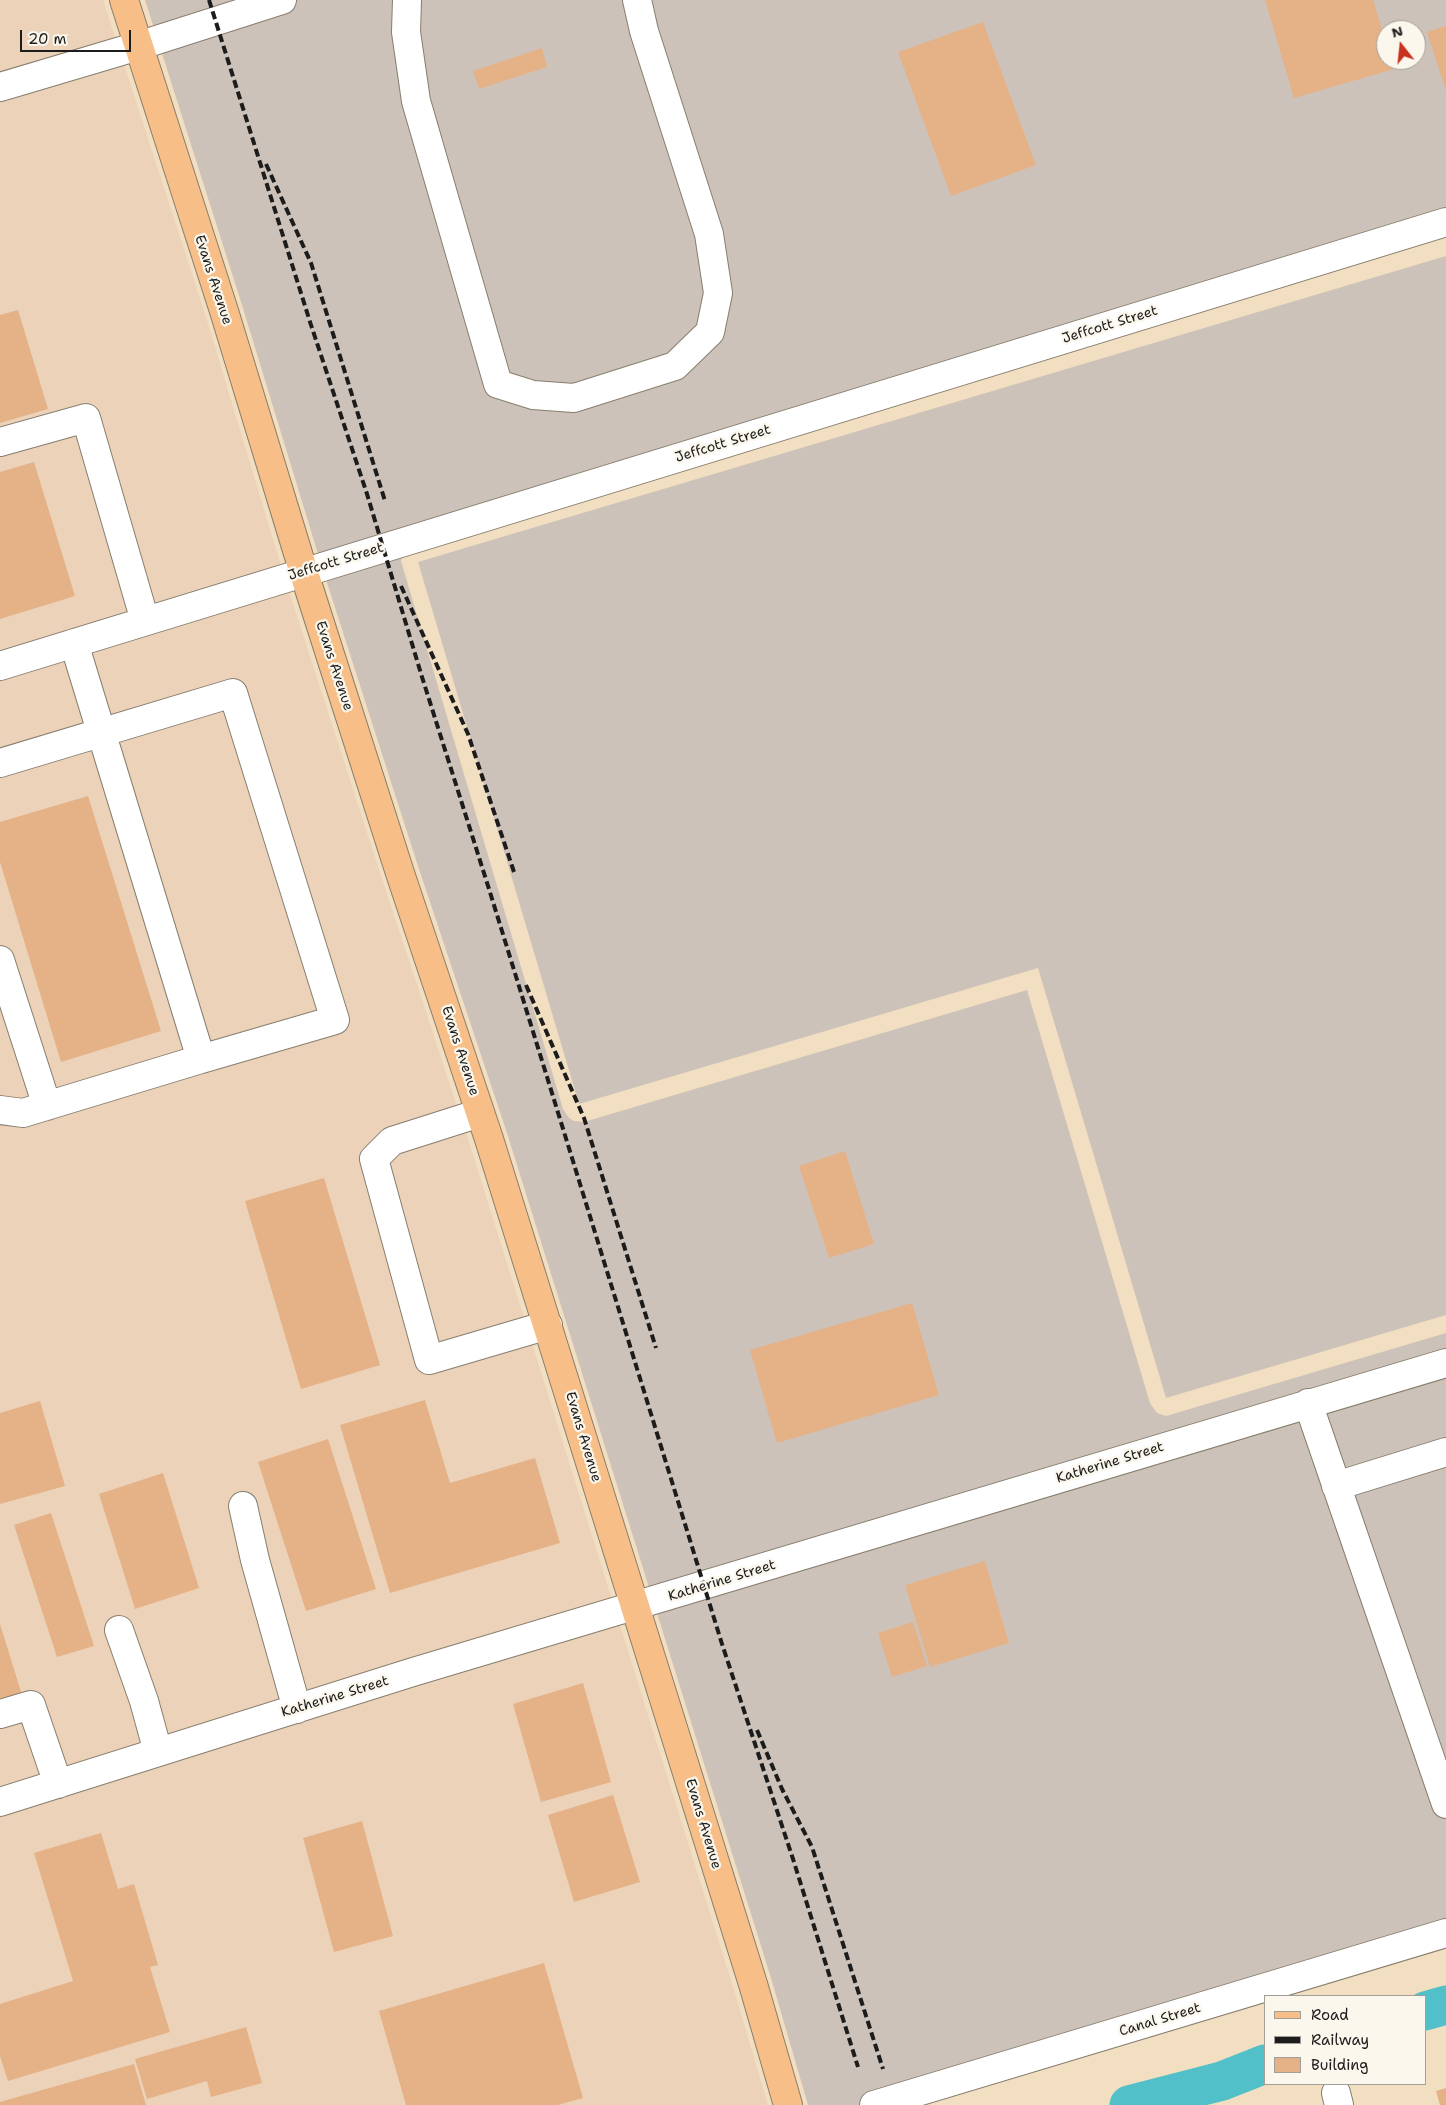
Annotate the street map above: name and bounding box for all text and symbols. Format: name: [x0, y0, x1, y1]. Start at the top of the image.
scale bar: [22, 20, 134, 52]
north arrow: [1376, 20, 1426, 70]
text: N: [1389, 21, 1405, 42]
text: 20 m: [28, 29, 67, 49]
street label: Evans Avenue: [191, 233, 235, 327]
street label: Jeffcott Street: [1060, 303, 1160, 347]
street label: Jeffcott Street: [673, 422, 773, 466]
street label: Jeffcott Street: [286, 540, 386, 584]
street label: Evans Avenue: [312, 619, 356, 713]
street label: Evans Avenue: [438, 1004, 482, 1098]
street label: Evans Avenue: [561, 1390, 605, 1484]
street label: Katherine Street: [1054, 1439, 1166, 1487]
street label: Katherine Street: [666, 1557, 778, 1605]
street label: Katherine Street: [279, 1673, 391, 1721]
street label: Evans Avenue: [681, 1777, 725, 1871]
legend: [1264, 1995, 1426, 2085]
street label: Canal Street: [1117, 2000, 1203, 2040]
text: Road: [1311, 2005, 1349, 2025]
text: Railway: [1311, 2030, 1369, 2050]
text: Building: [1311, 2055, 1368, 2075]

